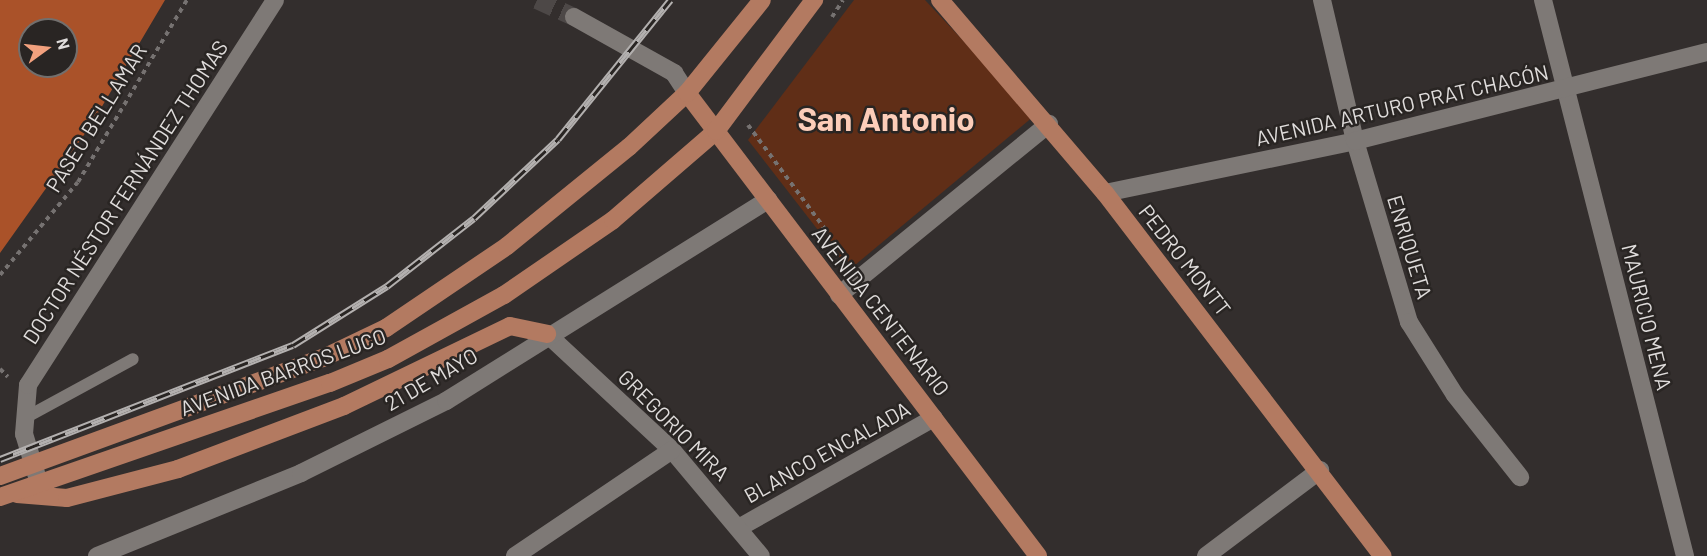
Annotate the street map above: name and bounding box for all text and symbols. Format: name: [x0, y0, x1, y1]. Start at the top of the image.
north arrow: [18, 18, 78, 78]
street label: DOCTOR NÉSTOR FERNÁNDEZ THOMAS: [17, 35, 233, 349]
street label: PASEO BELLAMAR: [40, 39, 152, 197]
street label: AVENIDA ARTURO PRAT CHACÓN: [1253, 59, 1551, 151]
district label: San Antonio: [797, 99, 975, 139]
street label: ENRIQUETA: [1382, 192, 1438, 302]
street label: PEDRO MONTT: [1134, 199, 1236, 321]
street label: AVENIDA CENTENARIO: [807, 221, 955, 401]
street label: MAURICIO MENA: [1617, 241, 1677, 393]
street label: AVENIDA BARROS LUCO: [177, 323, 389, 421]
street label: 21 DE MAYO: [380, 342, 482, 416]
street label: GREGORIO MIRA: [613, 364, 735, 486]
street label: BLANCO ENCALADA: [740, 396, 914, 508]

